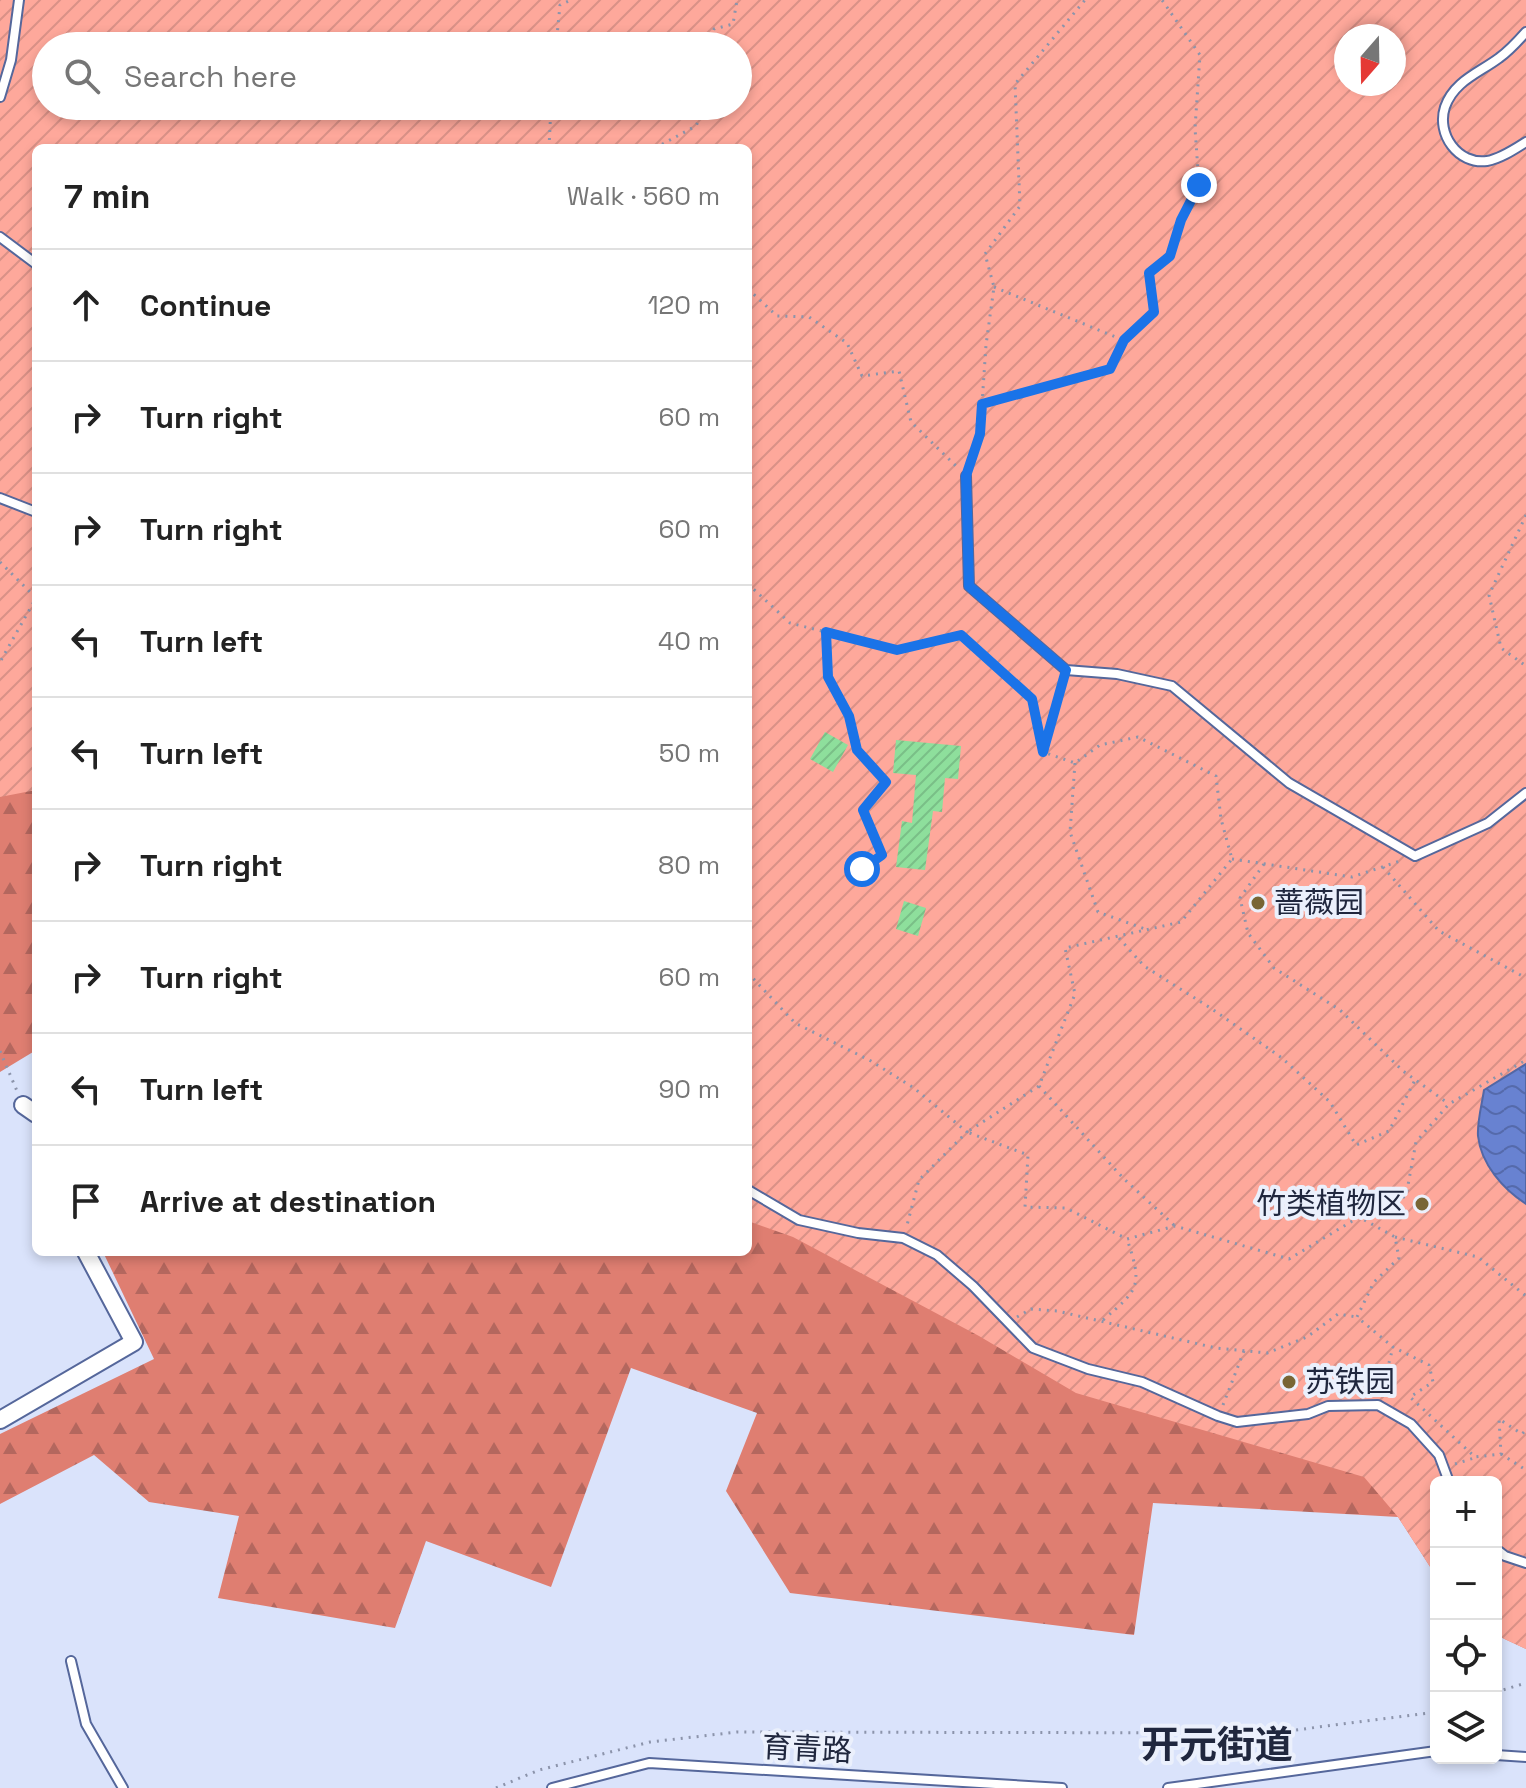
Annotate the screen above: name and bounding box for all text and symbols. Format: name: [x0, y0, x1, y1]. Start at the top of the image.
north arrow: [1334, 24, 1406, 96]
search box: [32, 32, 752, 120]
icon: search: [60, 54, 104, 98]
text: Search here: [124, 57, 297, 96]
route end: [1181, 167, 1217, 203]
text: 7 min: [64, 175, 151, 218]
text: Walk · 560 m: [567, 179, 720, 213]
icon: ahead: [64, 283, 108, 327]
text: Continue: [140, 286, 271, 325]
text: 120 m: [648, 288, 720, 322]
icon: right: [64, 395, 108, 439]
text: Turn right: [140, 398, 283, 437]
text: 60 m: [658, 400, 720, 434]
icon: right: [64, 507, 108, 551]
text: Turn right: [140, 510, 283, 549]
text: 60 m: [658, 512, 720, 546]
icon: left: [64, 619, 108, 663]
text: Turn left: [140, 622, 263, 661]
text: 40 m: [658, 624, 720, 658]
icon: left: [64, 731, 108, 775]
text: Turn left: [140, 734, 263, 773]
text: 50 m: [659, 736, 720, 770]
icon: right: [64, 843, 108, 887]
text: Turn right: [140, 846, 283, 885]
text: 80 m: [658, 848, 720, 882]
route start: [844, 851, 880, 887]
place label: 蔷薇园: [1274, 883, 1364, 922]
marker: 蔷薇园: [1249, 894, 1267, 912]
icon: right: [64, 955, 108, 999]
text: Turn right: [140, 958, 283, 997]
text: 60 m: [658, 960, 720, 994]
icon: left: [64, 1067, 108, 1111]
text: Turn left: [140, 1070, 263, 1109]
text: 90 m: [658, 1072, 720, 1106]
icon: arrive: [64, 1179, 108, 1223]
text: Arrive at destination: [140, 1182, 436, 1221]
place label: 竹类植物区: [1256, 1184, 1406, 1223]
marker: 竹类植物区: [1413, 1195, 1431, 1213]
place label: 苏铁园: [1305, 1362, 1395, 1401]
marker: 苏铁园: [1280, 1373, 1298, 1391]
map controls: [1430, 1476, 1502, 1764]
button: +: [1430, 1476, 1502, 1548]
button: −: [1430, 1548, 1502, 1620]
button: locate: [1430, 1620, 1502, 1692]
button: layers: [1430, 1692, 1502, 1764]
district label: 开元街道: [1141, 1721, 1293, 1769]
street label: 育青路: [761, 1727, 853, 1770]

